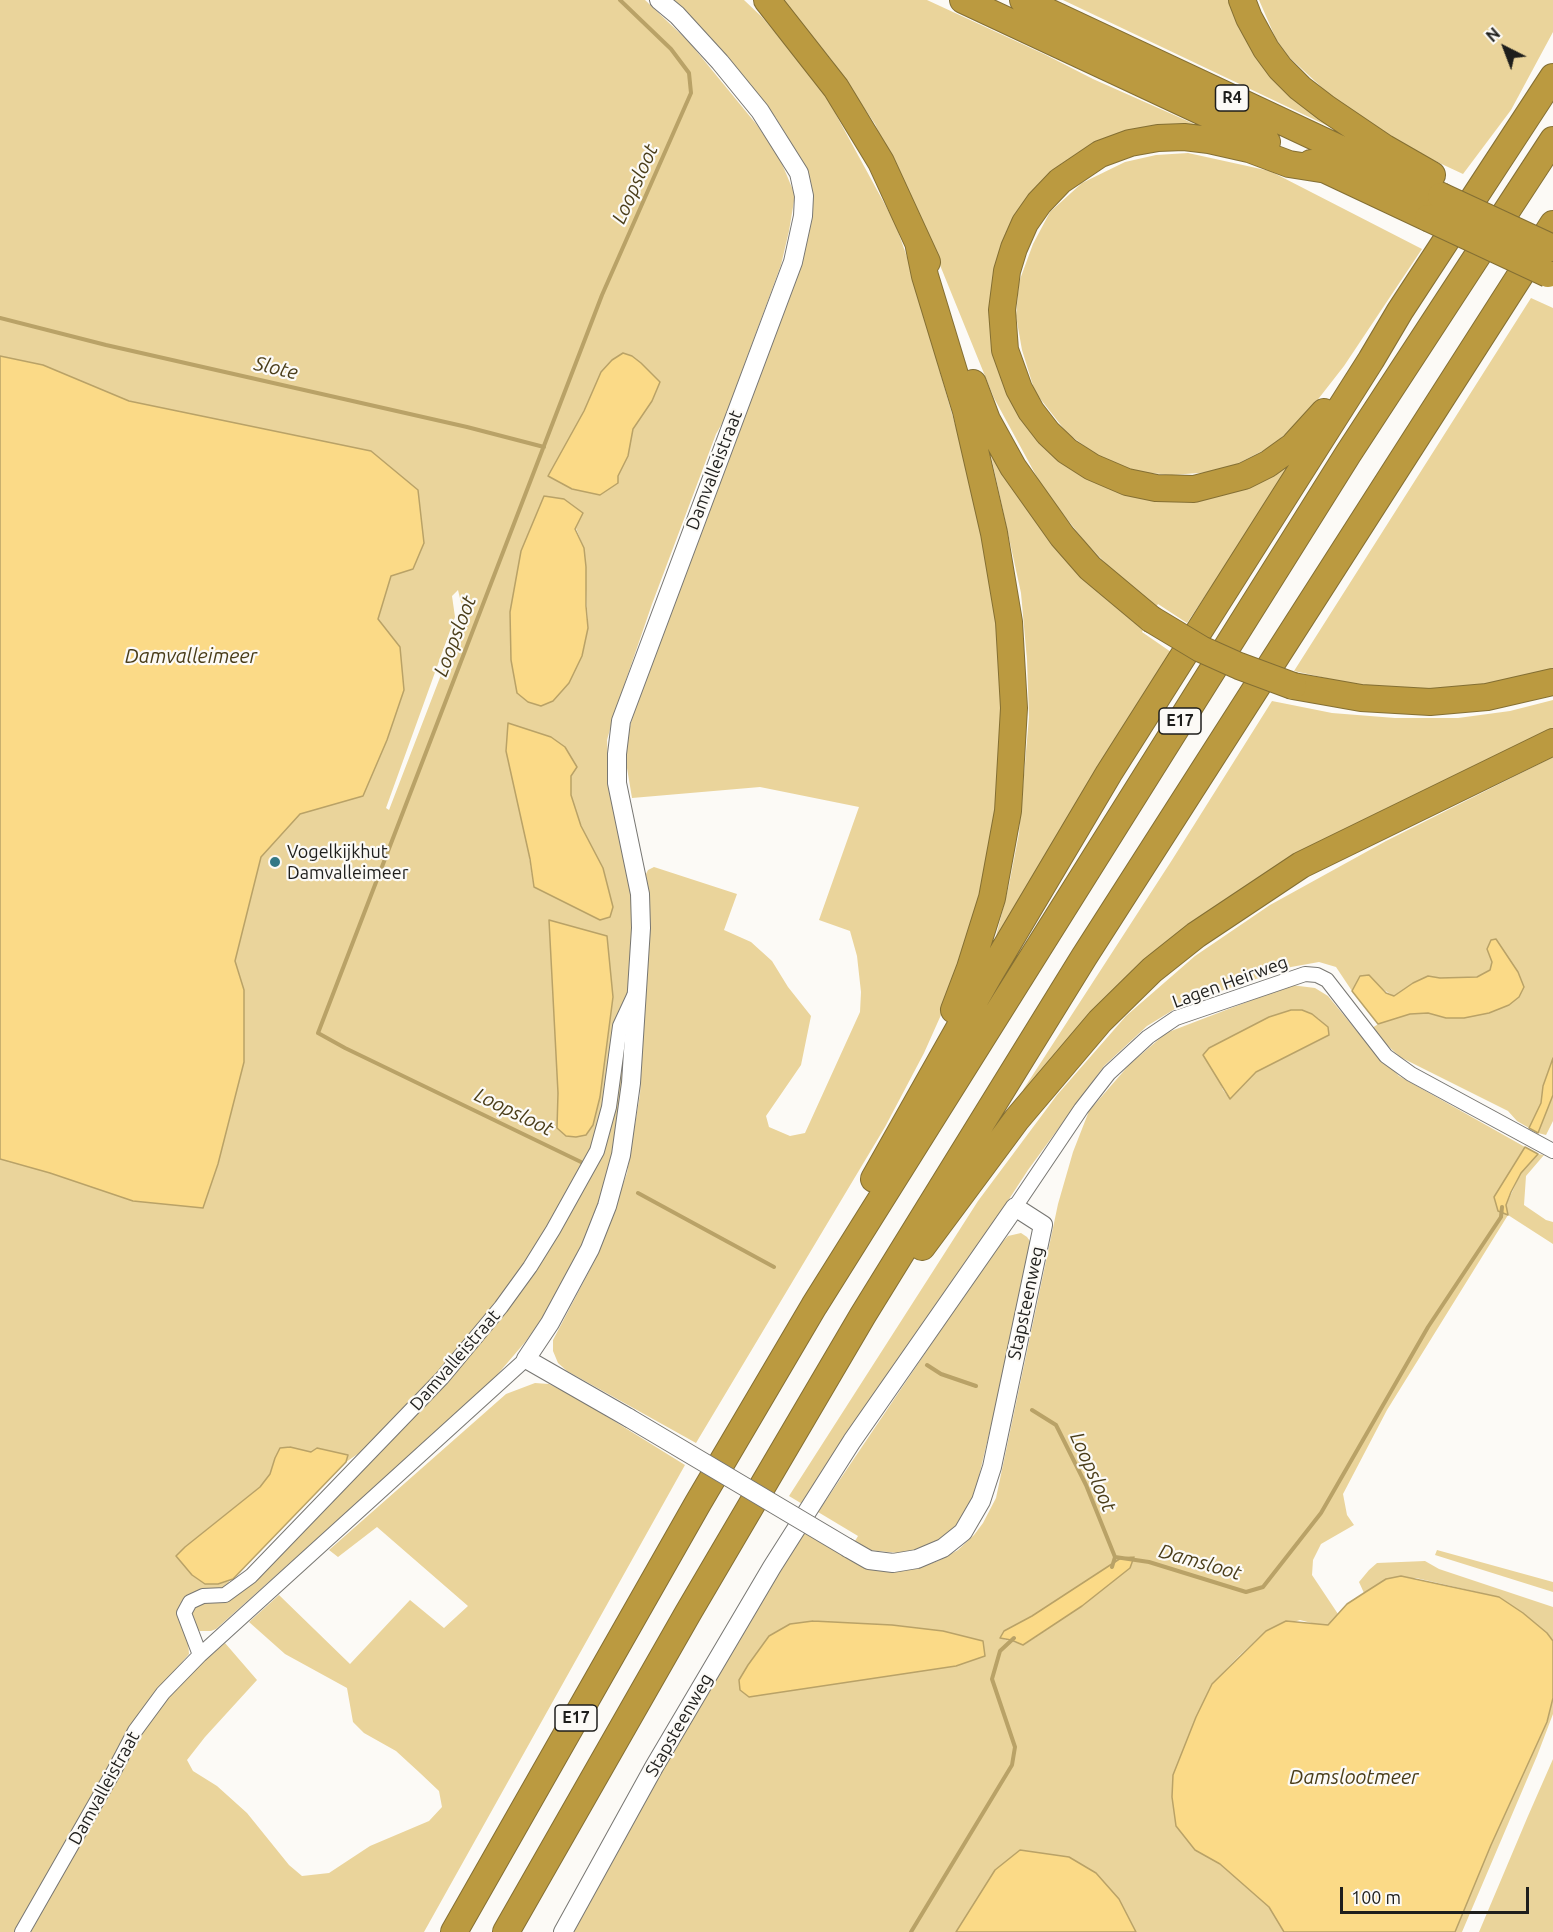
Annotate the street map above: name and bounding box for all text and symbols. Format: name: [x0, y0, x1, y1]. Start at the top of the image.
north arrow: [1475, 18, 1535, 78]
text: N: [1482, 24, 1503, 45]
road number: R4: [1216, 85, 1248, 111]
water label: Loopsloot: [607, 140, 663, 228]
water label: Slote: [252, 351, 300, 385]
street label: Damvalleistraat: [681, 407, 747, 533]
water label: Loopsloot: [429, 592, 481, 680]
water label: Damvalleimeer: [125, 644, 257, 668]
road number: E17: [1159, 708, 1201, 734]
place label: Vogelkijkhut Damvalleimeer: [287, 841, 408, 884]
marker: Vogelkijkhut Damvalleimeer: [268, 855, 282, 869]
street label: Lagen Heirweg: [1169, 951, 1291, 1013]
water label: Loopsloot: [471, 1083, 557, 1141]
street label: Stapsteenweg: [1003, 1244, 1049, 1362]
street label: Damvalleistraat: [405, 1305, 505, 1415]
water label: Loopsloot: [1065, 1428, 1121, 1516]
water label: Damsloot: [1156, 1539, 1244, 1585]
street label: Stapsteenweg: [641, 1670, 717, 1780]
road number: E17: [555, 1705, 597, 1731]
street label: Damvalleistraat: [64, 1727, 144, 1849]
water label: Damslootmeer: [1289, 1765, 1419, 1789]
scale bar: [1343, 1875, 1532, 1913]
text: 100 m: [1351, 1887, 1401, 1907]

